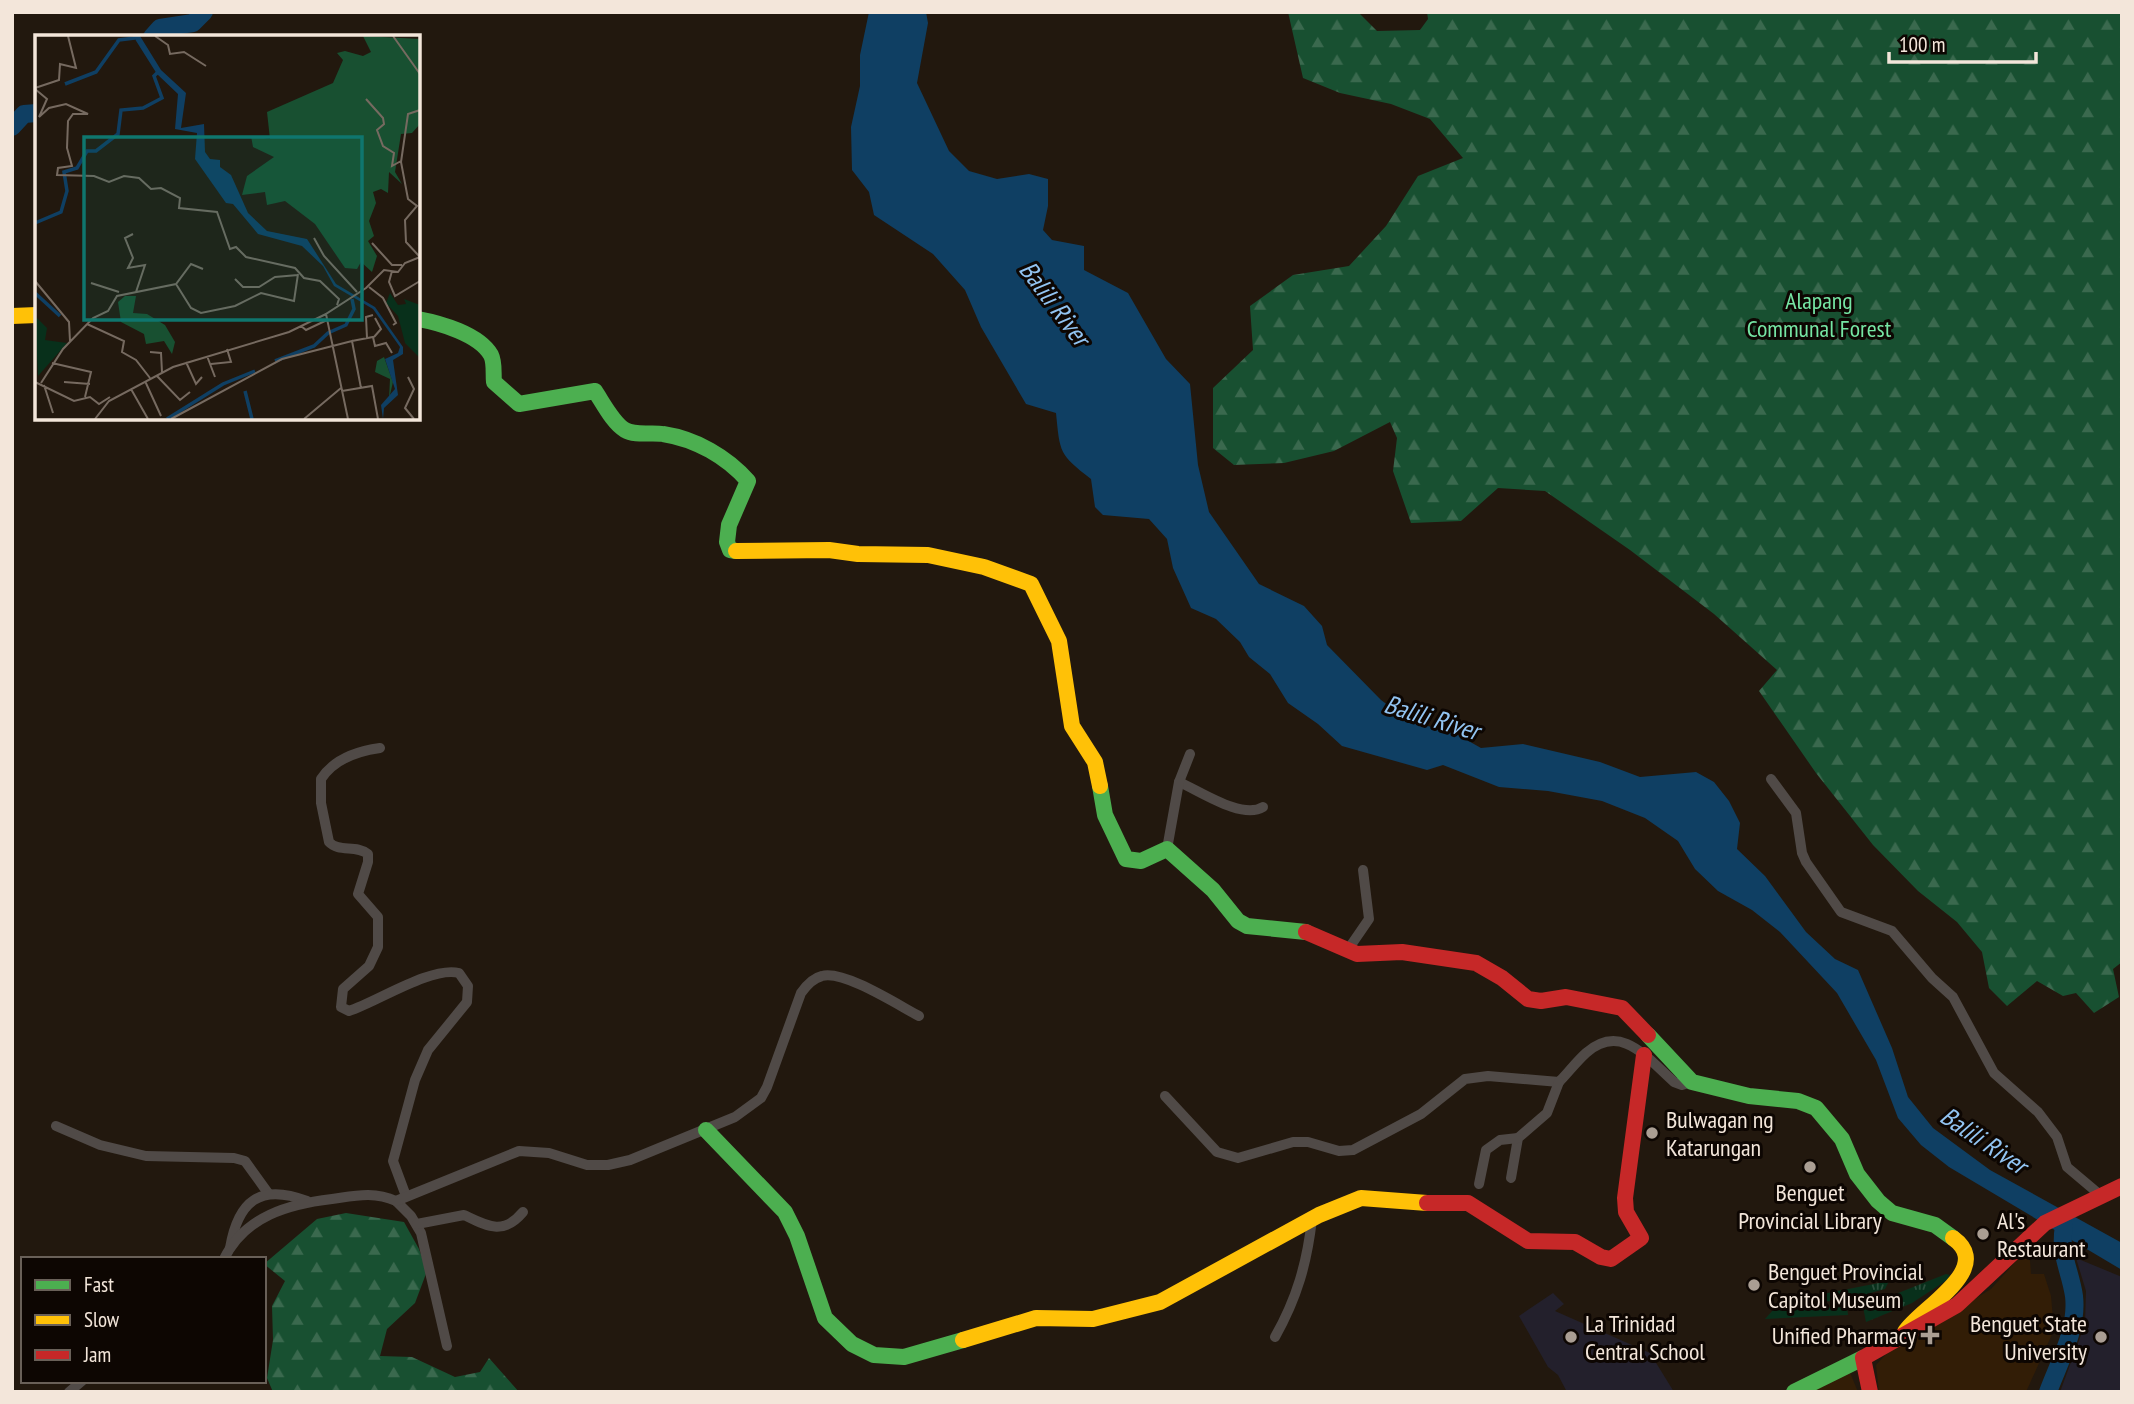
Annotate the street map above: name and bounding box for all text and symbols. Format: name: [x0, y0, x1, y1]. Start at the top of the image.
scale bar: [1889, 21, 2036, 65]
text: 100 m: [1899, 31, 1945, 58]
inset map: [35, 35, 420, 420]
water label: Balili River: [1012, 254, 1100, 355]
park label: Alapang Communal Forest: [1747, 285, 1892, 344]
water label: Balili River: [1380, 687, 1487, 748]
water label: Balili River: [1934, 1099, 2037, 1183]
place label: Bulwagan ng Katarungan: [1666, 1104, 1774, 1163]
marker: Bulwagan ng Katarungan: [1644, 1125, 1660, 1141]
marker: Benguet Provincial Library: [1802, 1159, 1818, 1175]
place label: Benguet Provincial Library: [1738, 1177, 1882, 1236]
place label: Al's Restaurant: [1997, 1205, 2086, 1264]
marker: Al's Restaurant: [1975, 1226, 1991, 1242]
place label: Benguet Provincial Capitol Museum: [1768, 1256, 1923, 1315]
legend: [21, 1257, 266, 1383]
text: Fast: [84, 1271, 114, 1298]
marker: Benguet Provincial Capitol Museum: [1746, 1277, 1762, 1293]
text: Slow: [84, 1306, 120, 1333]
place label: La Trinidad Central School: [1585, 1308, 1705, 1367]
place label: Benguet State University: [1970, 1308, 2087, 1367]
place label: Unified Pharmacy: [1772, 1320, 1916, 1351]
marker: Unified Pharmacy: [1922, 1327, 1938, 1343]
marker: La Trinidad Central School: [1563, 1329, 1579, 1345]
marker: Benguet State University: [2093, 1329, 2109, 1345]
text: Jam: [83, 1341, 111, 1368]

